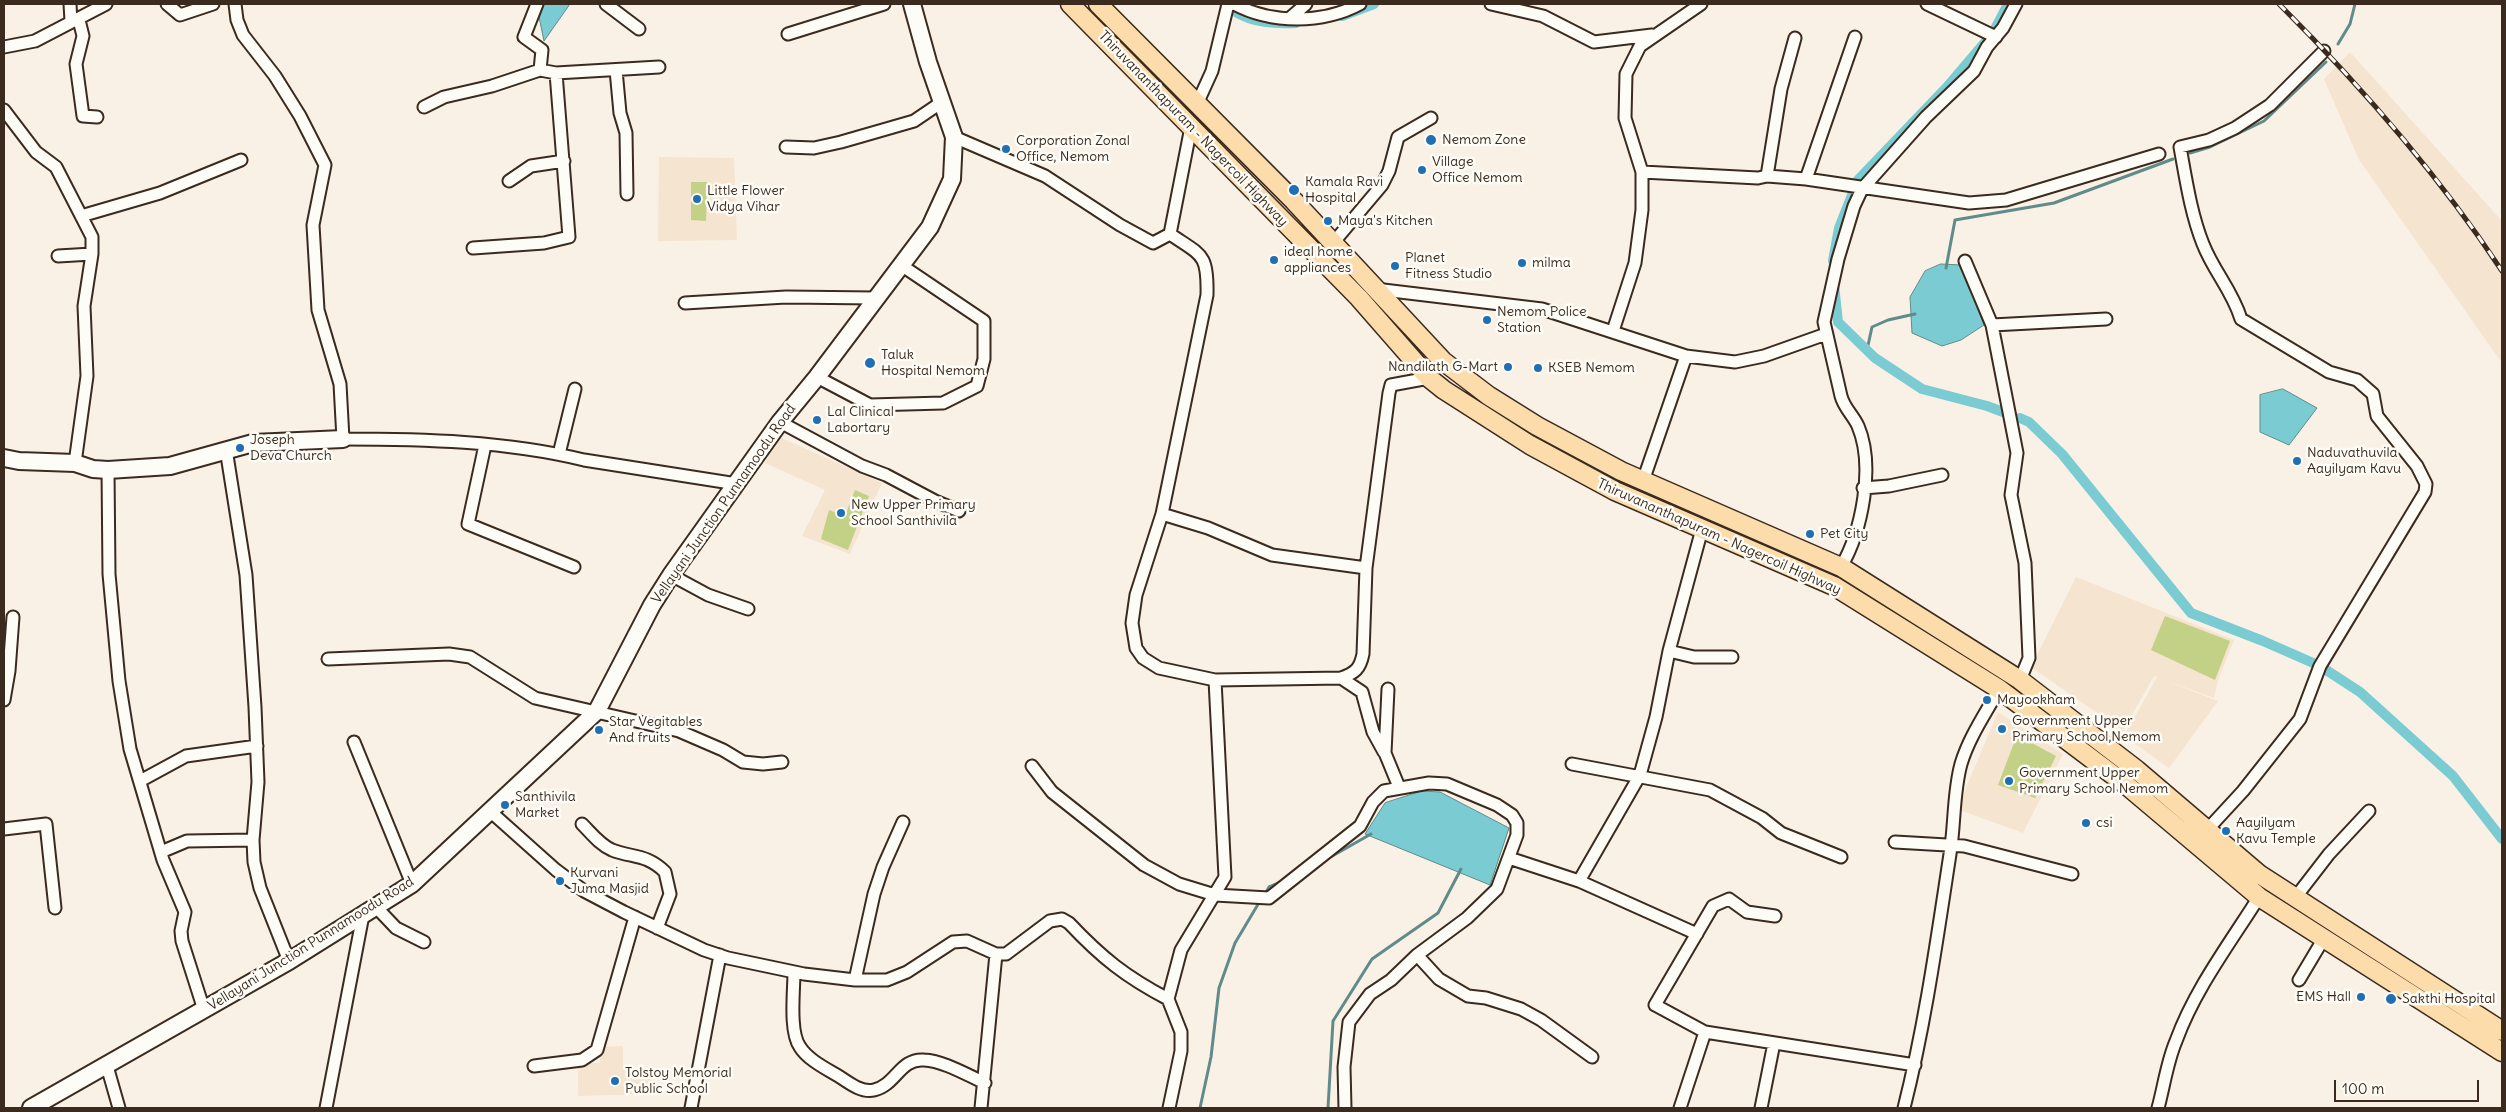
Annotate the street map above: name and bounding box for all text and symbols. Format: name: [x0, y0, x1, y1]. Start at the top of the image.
street label: Thiruvananthapuram - Nagercoil Highway: [1095, 28, 1291, 230]
place label: Nemom Zone: [1442, 132, 1526, 148]
place label: Corporation Zonal Office, Nemom: [1016, 133, 1130, 166]
marker: Nemom Zone: [1424, 133, 1438, 147]
marker: Corporation Zonal Office, Nemom: [1000, 143, 1012, 155]
place label: Village Office Nemom: [1432, 154, 1522, 186]
marker: Village Office Nemom: [1416, 164, 1428, 176]
place label: Kamala Ravi Hospital: [1305, 174, 1383, 206]
place label: Little Flower Vidya Vihar: [707, 183, 784, 216]
marker: Kamala Ravi Hospital: [1287, 183, 1301, 197]
marker: Little Flower Vidya Vihar: [691, 193, 703, 205]
place label: Maya's Kitchen: [1338, 213, 1433, 229]
marker: Maya's Kitchen: [1322, 215, 1334, 227]
place label: ideal home appliances: [1284, 244, 1353, 276]
place label: Planet Fitness Studio: [1405, 250, 1492, 282]
marker: ideal home appliances: [1268, 254, 1280, 266]
place label: milma: [1532, 255, 1571, 271]
marker: milma: [1516, 257, 1528, 269]
marker: Planet Fitness Studio: [1389, 260, 1401, 272]
place label: Nemom Police Station: [1497, 304, 1587, 336]
marker: Nemom Police Station: [1481, 314, 1493, 326]
place label: Taluk Hospital Nemom: [881, 347, 985, 380]
marker: Taluk Hospital Nemom: [863, 356, 877, 370]
place label: Nandilath G-Mart: [1388, 359, 1498, 375]
place label: KSEB Nemom: [1548, 360, 1635, 376]
marker: Nandilath G-Mart: [1502, 361, 1514, 373]
marker: KSEB Nemom: [1532, 362, 1544, 374]
street label: Vellayani Junction Punnamoodu Road: [648, 401, 800, 607]
place label: Lal Clinical Labortary: [827, 404, 894, 437]
marker: Lal Clinical Labortary: [811, 414, 823, 426]
place label: Joseph Deva Church: [250, 432, 332, 464]
marker: Joseph Deva Church: [234, 442, 246, 454]
place label: Naduvathuvila Aayilyam Kavu: [2307, 445, 2401, 478]
marker: Naduvathuvila Aayilyam Kavu: [2291, 455, 2303, 467]
street label: Thiruvananthapuram - Nagercoil Highway: [1594, 475, 1844, 599]
place label: New Upper Primary School Santhivila: [851, 497, 976, 530]
marker: New Upper Primary School Santhivila: [835, 507, 847, 519]
place label: Pet City: [1820, 526, 1868, 542]
marker: Pet City: [1804, 528, 1816, 540]
place label: Mayookham: [1997, 692, 2075, 708]
marker: Mayookham: [1981, 694, 1993, 706]
place label: Government Upper Primary School,Nemom: [2012, 713, 2161, 746]
place label: Star Vegitables And fruits: [609, 714, 702, 746]
marker: Government Upper Primary School,Nemom: [1996, 723, 2008, 735]
marker: Star Vegitables And fruits: [593, 724, 605, 736]
place label: Government Upper Primary School Nemom: [2019, 765, 2168, 798]
marker: Government Upper Primary School Nemom: [2003, 775, 2015, 787]
place label: Santhivila Market: [515, 789, 576, 822]
marker: Santhivila Market: [499, 799, 511, 811]
place label: csi: [2096, 815, 2113, 831]
place label: Aayilyam Kavu Temple: [2236, 815, 2316, 848]
marker: csi: [2080, 817, 2092, 829]
marker: Aayilyam Kavu Temple: [2220, 825, 2232, 837]
place label: Kurvani Juma Masjid: [570, 865, 649, 898]
street label: Vellayani Junction Punnamoodu Road: [205, 873, 417, 1015]
marker: Kurvani Juma Masjid: [554, 875, 566, 887]
place label: EMS Hall: [2296, 989, 2351, 1005]
marker: EMS Hall: [2355, 991, 2367, 1003]
place label: Sakthi Hospital: [2402, 991, 2495, 1007]
marker: Sakthi Hospital: [2384, 992, 2398, 1006]
place label: Tolstoy Memorial Public School: [625, 1065, 732, 1098]
scale bar: [2336, 1070, 2481, 1102]
marker: Tolstoy Memorial Public School: [609, 1075, 621, 1087]
text: 100 m: [2342, 1079, 2384, 1098]

